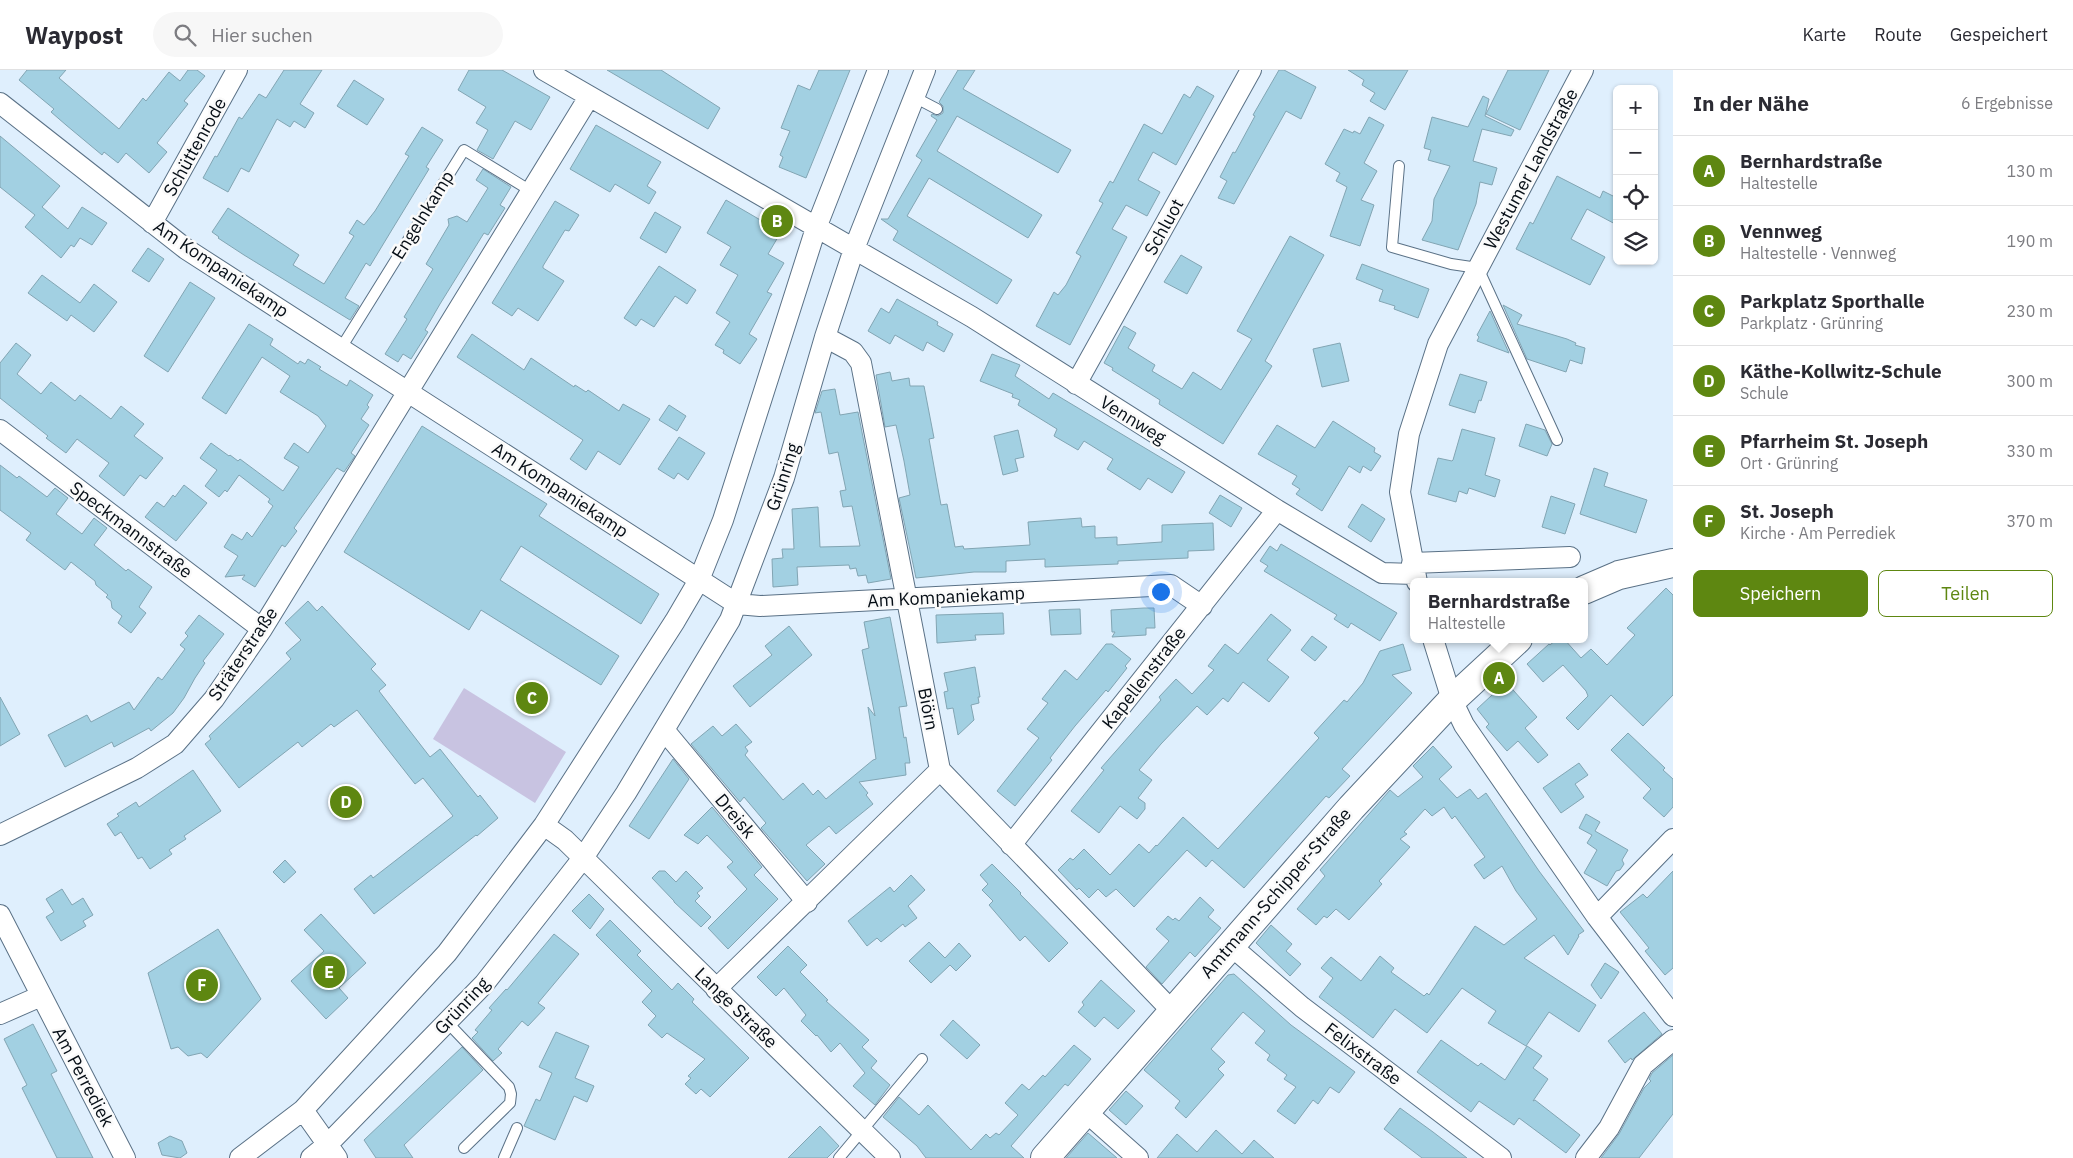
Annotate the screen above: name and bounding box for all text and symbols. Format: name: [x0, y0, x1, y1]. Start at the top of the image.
search box: [153, 12, 503, 57]
text: Waypost: [25, 19, 123, 51]
icon: search: [171, 21, 199, 49]
text: Hier suchen: [211, 23, 313, 47]
text: Karte: [1803, 23, 1846, 46]
text: Route: [1874, 23, 1922, 46]
text: Gespeichert: [1950, 23, 2048, 46]
street label: Westumer Landstraße: [1478, 84, 1583, 253]
map controls: [1613, 85, 1658, 265]
button: +: [1613, 85, 1658, 130]
text: In der Nähe: [1693, 89, 1809, 117]
street label: Schüttenrode: [158, 93, 231, 200]
text: 6 Ergebnisse: [1961, 93, 2053, 113]
button: −: [1613, 130, 1658, 175]
text: Bernhardstraße: [1740, 149, 1882, 173]
text: A: [1704, 161, 1714, 181]
text: 130 m: [2006, 161, 2053, 181]
street label: Engelnkamp: [386, 166, 459, 263]
text: Haltestelle: [1740, 173, 1818, 193]
button: locate: [1613, 175, 1658, 220]
street label: Schluot: [1139, 194, 1188, 259]
pin: B: [761, 202, 793, 240]
street label: Am Kompaniekamp: [149, 215, 293, 322]
text: Vennweg: [1740, 219, 1822, 243]
button: layers: [1613, 220, 1658, 265]
text: B: [1704, 231, 1714, 251]
text: 190 m: [2006, 231, 2053, 251]
text: Haltestelle · Vennweg: [1740, 243, 1896, 263]
text: Parkplatz Sporthalle: [1740, 289, 1925, 313]
text: C: [1704, 301, 1714, 321]
text: 230 m: [2006, 301, 2053, 321]
text: Parkplatz · Grünring: [1740, 313, 1883, 333]
text: Käthe-Kollwitz-Schule: [1740, 359, 1942, 383]
text: D: [1703, 371, 1715, 391]
text: 300 m: [2006, 371, 2053, 391]
text: Schule: [1740, 383, 1789, 403]
street label: Vennweg: [1096, 390, 1171, 449]
text: Pfarrheim St. Joseph: [1740, 429, 1928, 453]
street label: Am Kompaniekamp: [488, 437, 633, 542]
street label: Grünring: [761, 439, 804, 514]
text: E: [1704, 441, 1714, 461]
text: 330 m: [2006, 441, 2053, 461]
text: Ort · Grünring: [1740, 453, 1838, 473]
street label: Speckmannstraße: [65, 476, 197, 583]
text: St. Joseph: [1740, 499, 1834, 523]
text: F: [1704, 511, 1714, 531]
text: 370 m: [2006, 511, 2053, 531]
text: Kirche · Am Perrediek: [1740, 523, 1896, 543]
button: Speichern: [1693, 570, 1868, 617]
button: Teilen: [1878, 570, 2053, 617]
popup: [1410, 578, 1588, 643]
your location: [1148, 579, 1174, 605]
street label: Am Kompaniekamp: [866, 581, 1026, 612]
text: Bernhardstraße: [1428, 589, 1570, 613]
street label: Sträterstraße: [203, 602, 282, 705]
text: Haltestelle: [1428, 613, 1506, 633]
street label: Kapellenstraße: [1097, 622, 1191, 733]
pin: A: [1483, 659, 1515, 697]
pin: C: [516, 679, 548, 717]
street label: Biörn: [913, 686, 944, 732]
pin: D: [330, 783, 362, 821]
street label: Dreisk: [710, 789, 761, 843]
street label: Amtmann-Schipper-Straße: [1195, 803, 1356, 983]
pin: E: [313, 953, 345, 991]
street label: Lange Straße: [690, 962, 783, 1053]
pin: F: [186, 966, 218, 1004]
street label: Grünring: [429, 972, 494, 1039]
street label: Felixstraße: [1320, 1017, 1406, 1090]
street label: Am Perrediek: [48, 1023, 119, 1131]

